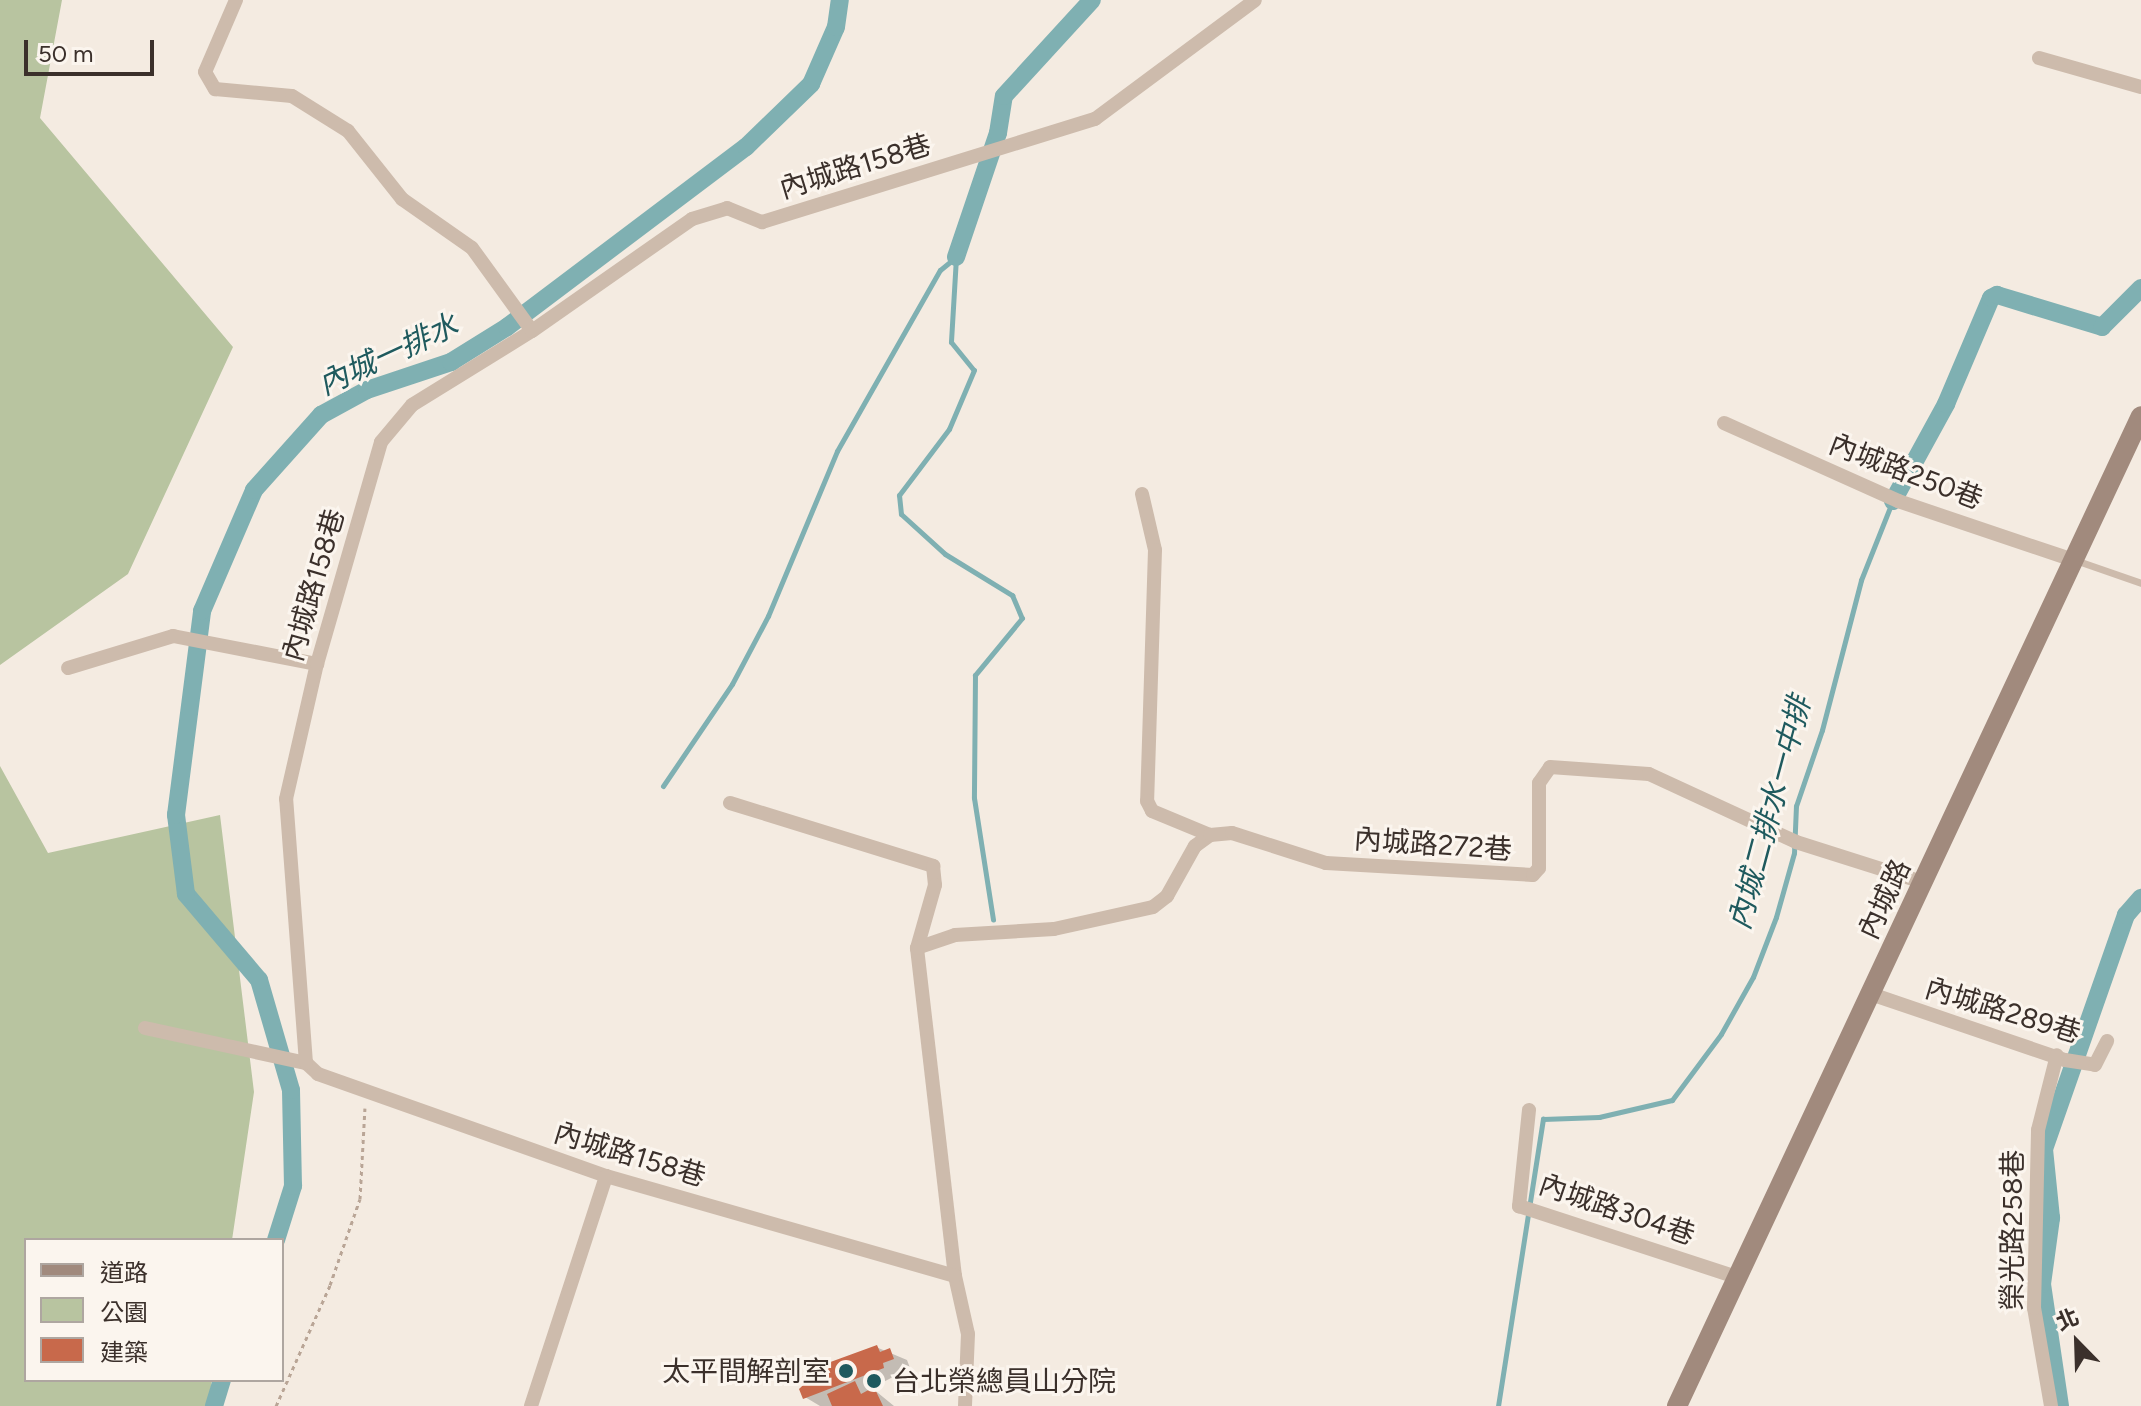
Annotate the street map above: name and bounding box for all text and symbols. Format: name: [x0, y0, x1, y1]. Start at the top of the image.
scale bar: [28, 24, 158, 74]
text: 50 m: [38, 39, 94, 68]
street label: 內城路158巷: [775, 127, 935, 205]
water label: 內城一排水: [312, 307, 464, 403]
street label: 內城路250巷: [1824, 426, 1988, 516]
street label: 內城路158巷: [275, 505, 351, 665]
water label: 內城二排水一中排: [1722, 692, 1818, 934]
street label: 內城路272巷: [1353, 822, 1513, 866]
street label: 內城路: [1851, 854, 1917, 944]
street label: 內城路289巷: [1921, 970, 2085, 1050]
street label: 內城路158巷: [550, 1115, 710, 1193]
street label: 榮光路258巷: [1995, 1150, 2029, 1310]
street label: 內城路304巷: [1535, 1167, 1699, 1251]
legend: [24, 1238, 284, 1382]
text: 道路: [100, 1258, 148, 1287]
text: 公園: [100, 1298, 148, 1327]
north arrow: [2037, 1302, 2117, 1382]
text: 北: [2052, 1303, 2083, 1336]
text: 建築: [100, 1338, 148, 1367]
place label: 太平間解剖室: [662, 1354, 830, 1388]
marker: 太平間解剖室: [837, 1362, 855, 1380]
place label: 台北榮總員山分院: [892, 1364, 1116, 1398]
marker: 台北榮總員山分院: [863, 1370, 885, 1392]

